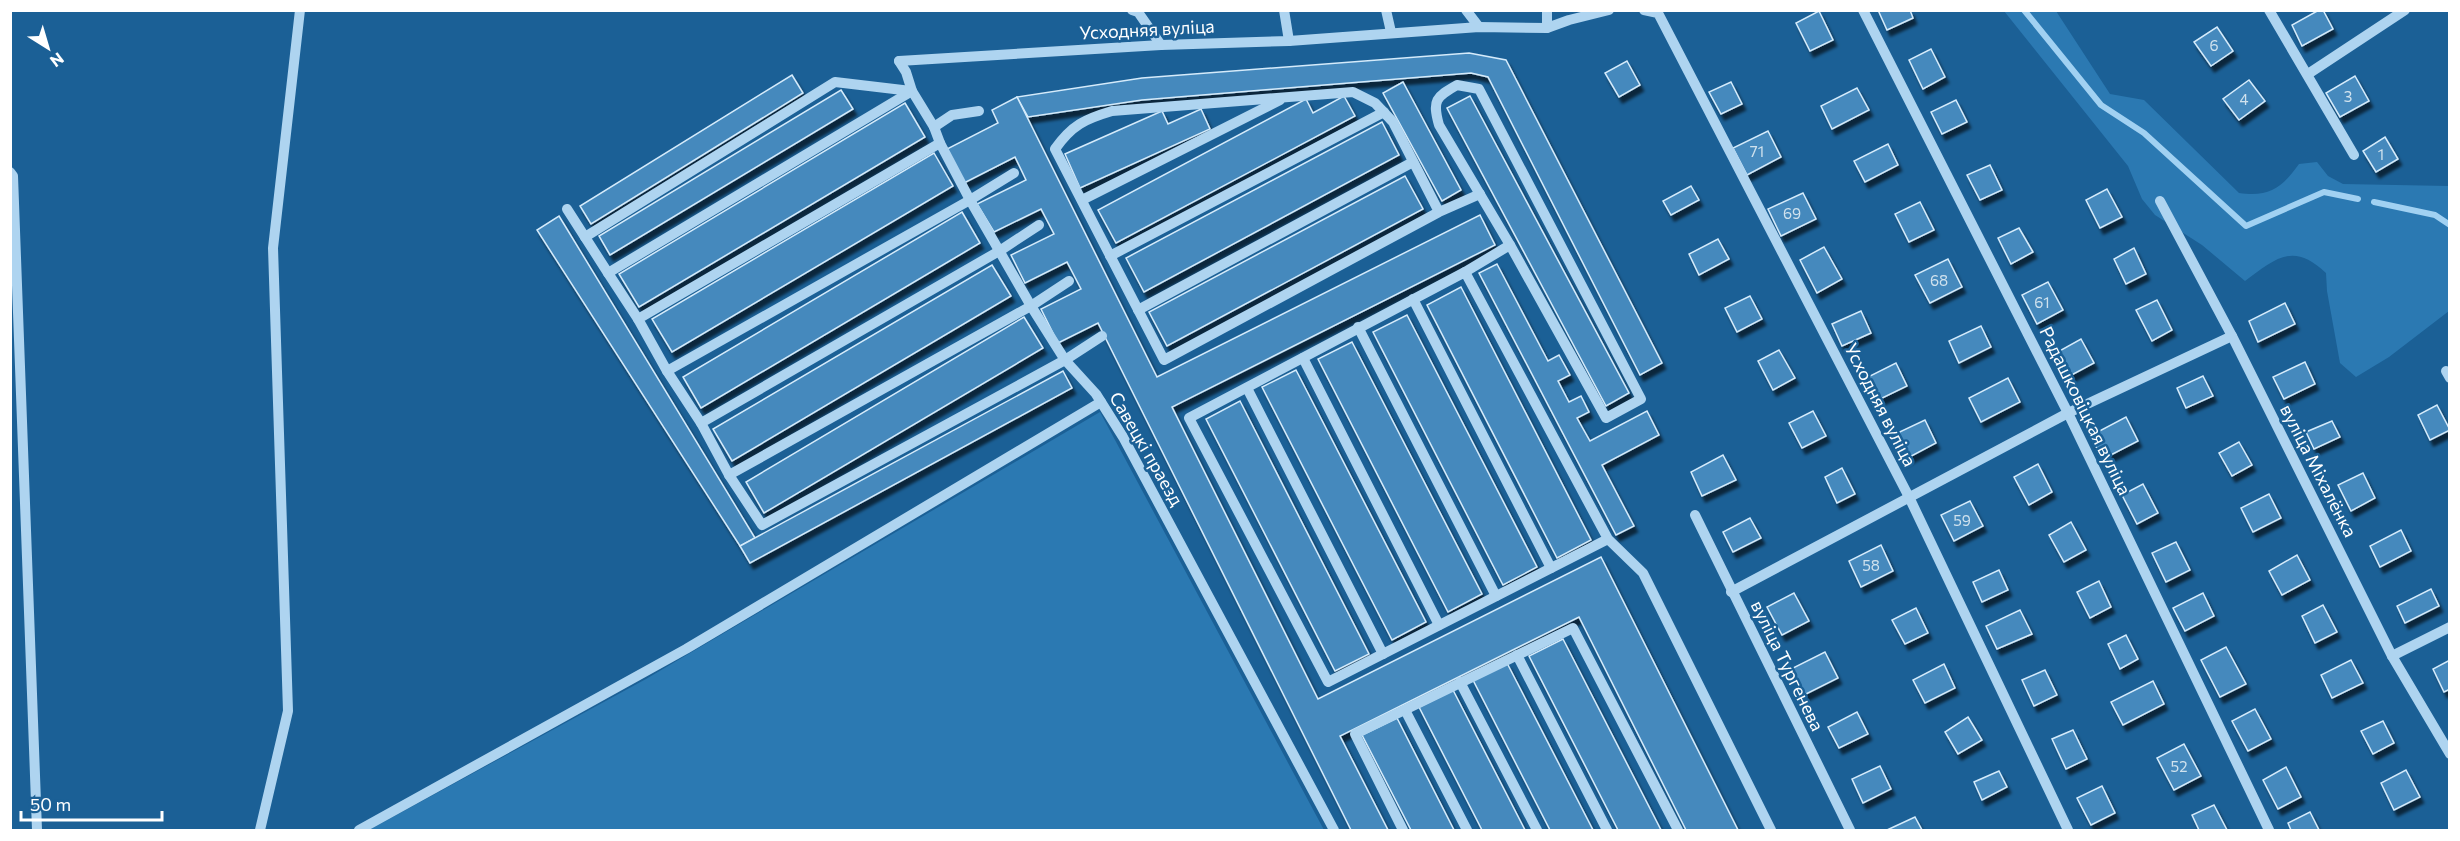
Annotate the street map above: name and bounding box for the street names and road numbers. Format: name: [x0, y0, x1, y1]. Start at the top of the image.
street label: Усходняя вуліца: [1079, 14, 1215, 44]
street label: Радашковіцкая вуліца: [2035, 323, 2136, 499]
street label: Усходняя вуліца: [1840, 339, 1921, 470]
street label: Савецкі праезд: [1105, 388, 1189, 510]
street label: вуліца Міхалёнка: [2276, 400, 2362, 541]
street label: вуліца Тургенева: [1747, 597, 1829, 734]

